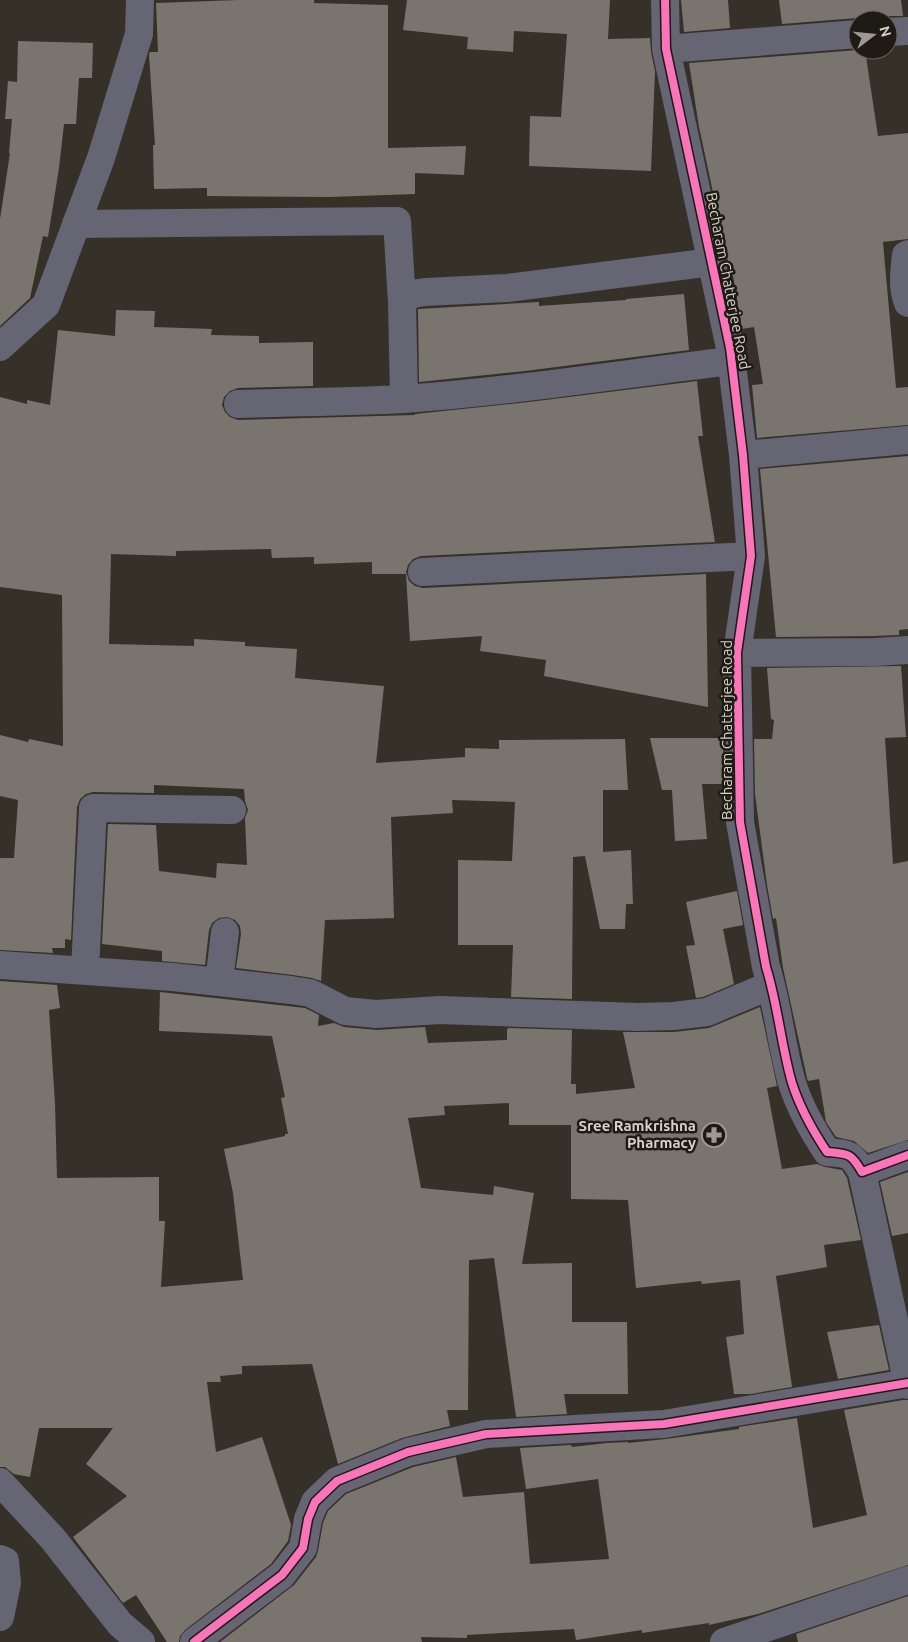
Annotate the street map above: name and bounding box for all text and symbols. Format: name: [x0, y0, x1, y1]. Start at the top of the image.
north arrow: [848, 10, 898, 60]
text: N: [876, 24, 895, 39]
street label: Becharam Chatterjee Road: [703, 191, 754, 371]
street label: Becharam Chatterjee Road: [718, 640, 735, 820]
place label: Sree Ramkrishna Pharmacy: [578, 1117, 696, 1151]
pharmacy icon: Sree Ramkrishna Pharmacy: [701, 1122, 727, 1148]

